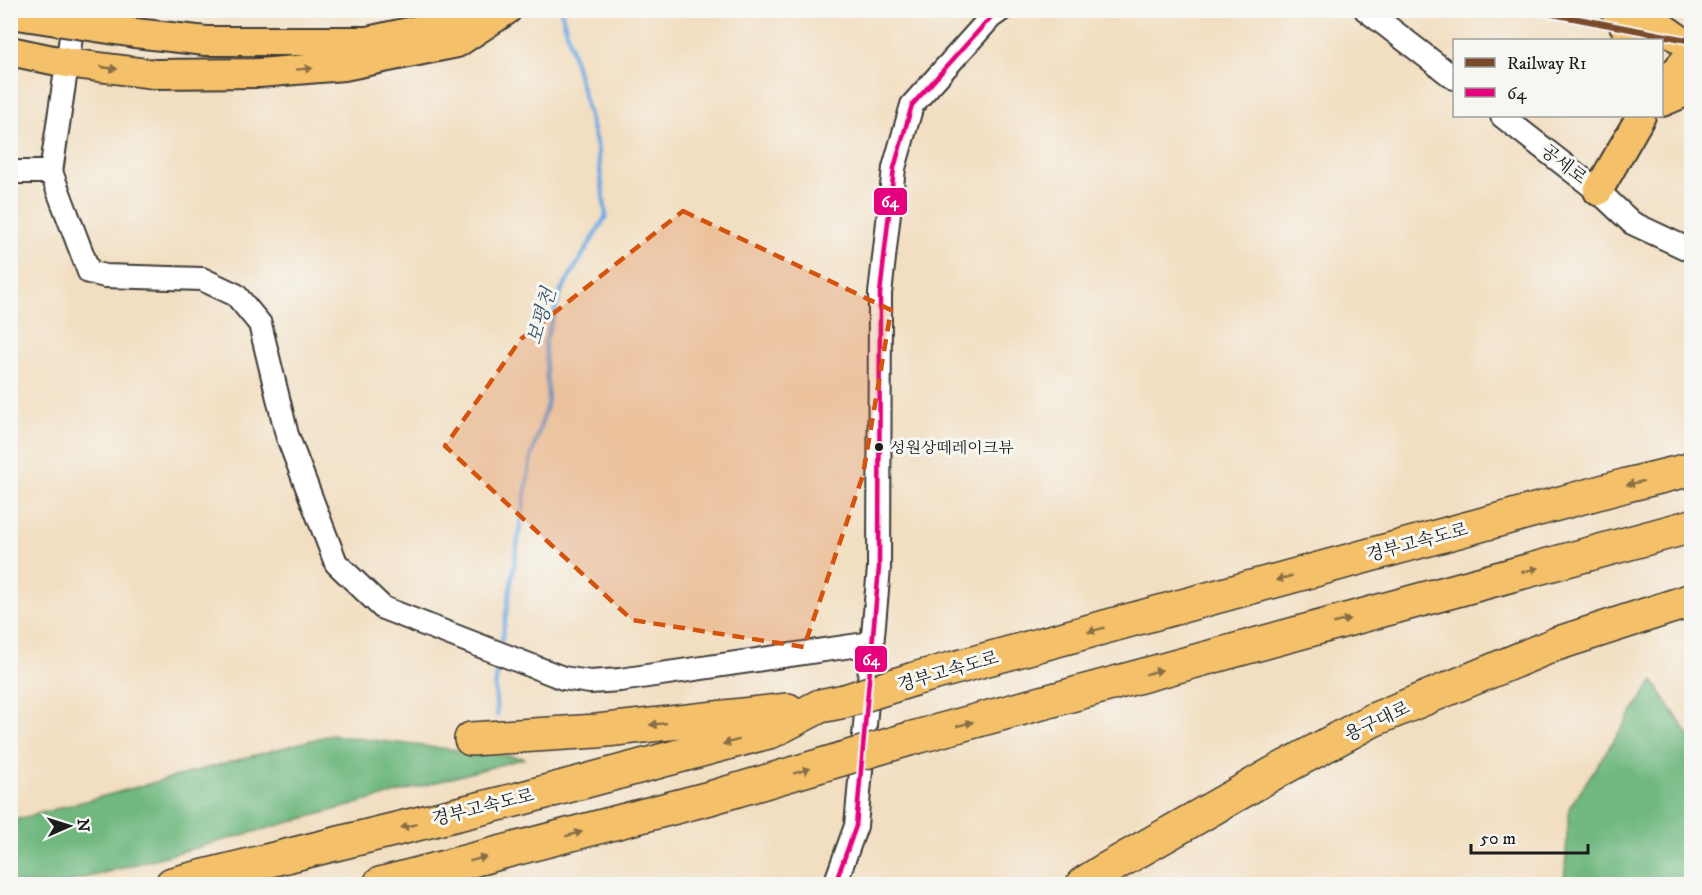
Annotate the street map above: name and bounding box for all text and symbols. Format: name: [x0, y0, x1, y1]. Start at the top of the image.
legend: [1453, 39, 1663, 117]
text: Railway R1: [1507, 53, 1587, 75]
one-way arrow: [100, 64, 119, 73]
one-way arrow: [294, 64, 313, 74]
text: 64: [1507, 83, 1527, 105]
street label: 공세로: [1536, 140, 1591, 190]
line badge: 64: [873, 187, 908, 216]
text: 64: [881, 192, 900, 212]
water label: 보평천: [522, 283, 563, 348]
place label: 성원상떼레이크뷰: [890, 438, 1014, 458]
marker: 성원상떼레이크뷰: [873, 441, 885, 453]
one-way arrow: [1625, 479, 1644, 489]
street label: 경부고속도로: [1364, 519, 1470, 567]
one-way arrow: [1521, 564, 1539, 574]
one-way arrow: [1275, 574, 1293, 584]
one-way arrow: [1333, 616, 1351, 625]
one-way arrow: [1087, 625, 1105, 635]
line badge: 64: [854, 645, 888, 673]
street label: 경부고속도로: [895, 647, 1001, 697]
text: 64: [862, 650, 881, 670]
one-way arrow: [1145, 667, 1163, 676]
street label: 용구대로: [1341, 697, 1414, 747]
one-way arrow: [956, 718, 975, 728]
one-way arrow: [648, 719, 667, 729]
one-way arrow: [722, 737, 740, 747]
one-way arrow: [793, 766, 811, 775]
street label: 경부고속도로: [430, 785, 537, 831]
north arrow: [39, 796, 99, 856]
scale bar: [1471, 817, 1588, 855]
text: N: [73, 818, 93, 832]
one-way arrow: [400, 821, 418, 831]
text: 50 m: [1480, 828, 1516, 850]
one-way arrow: [565, 829, 583, 838]
one-way arrow: [469, 854, 487, 863]

